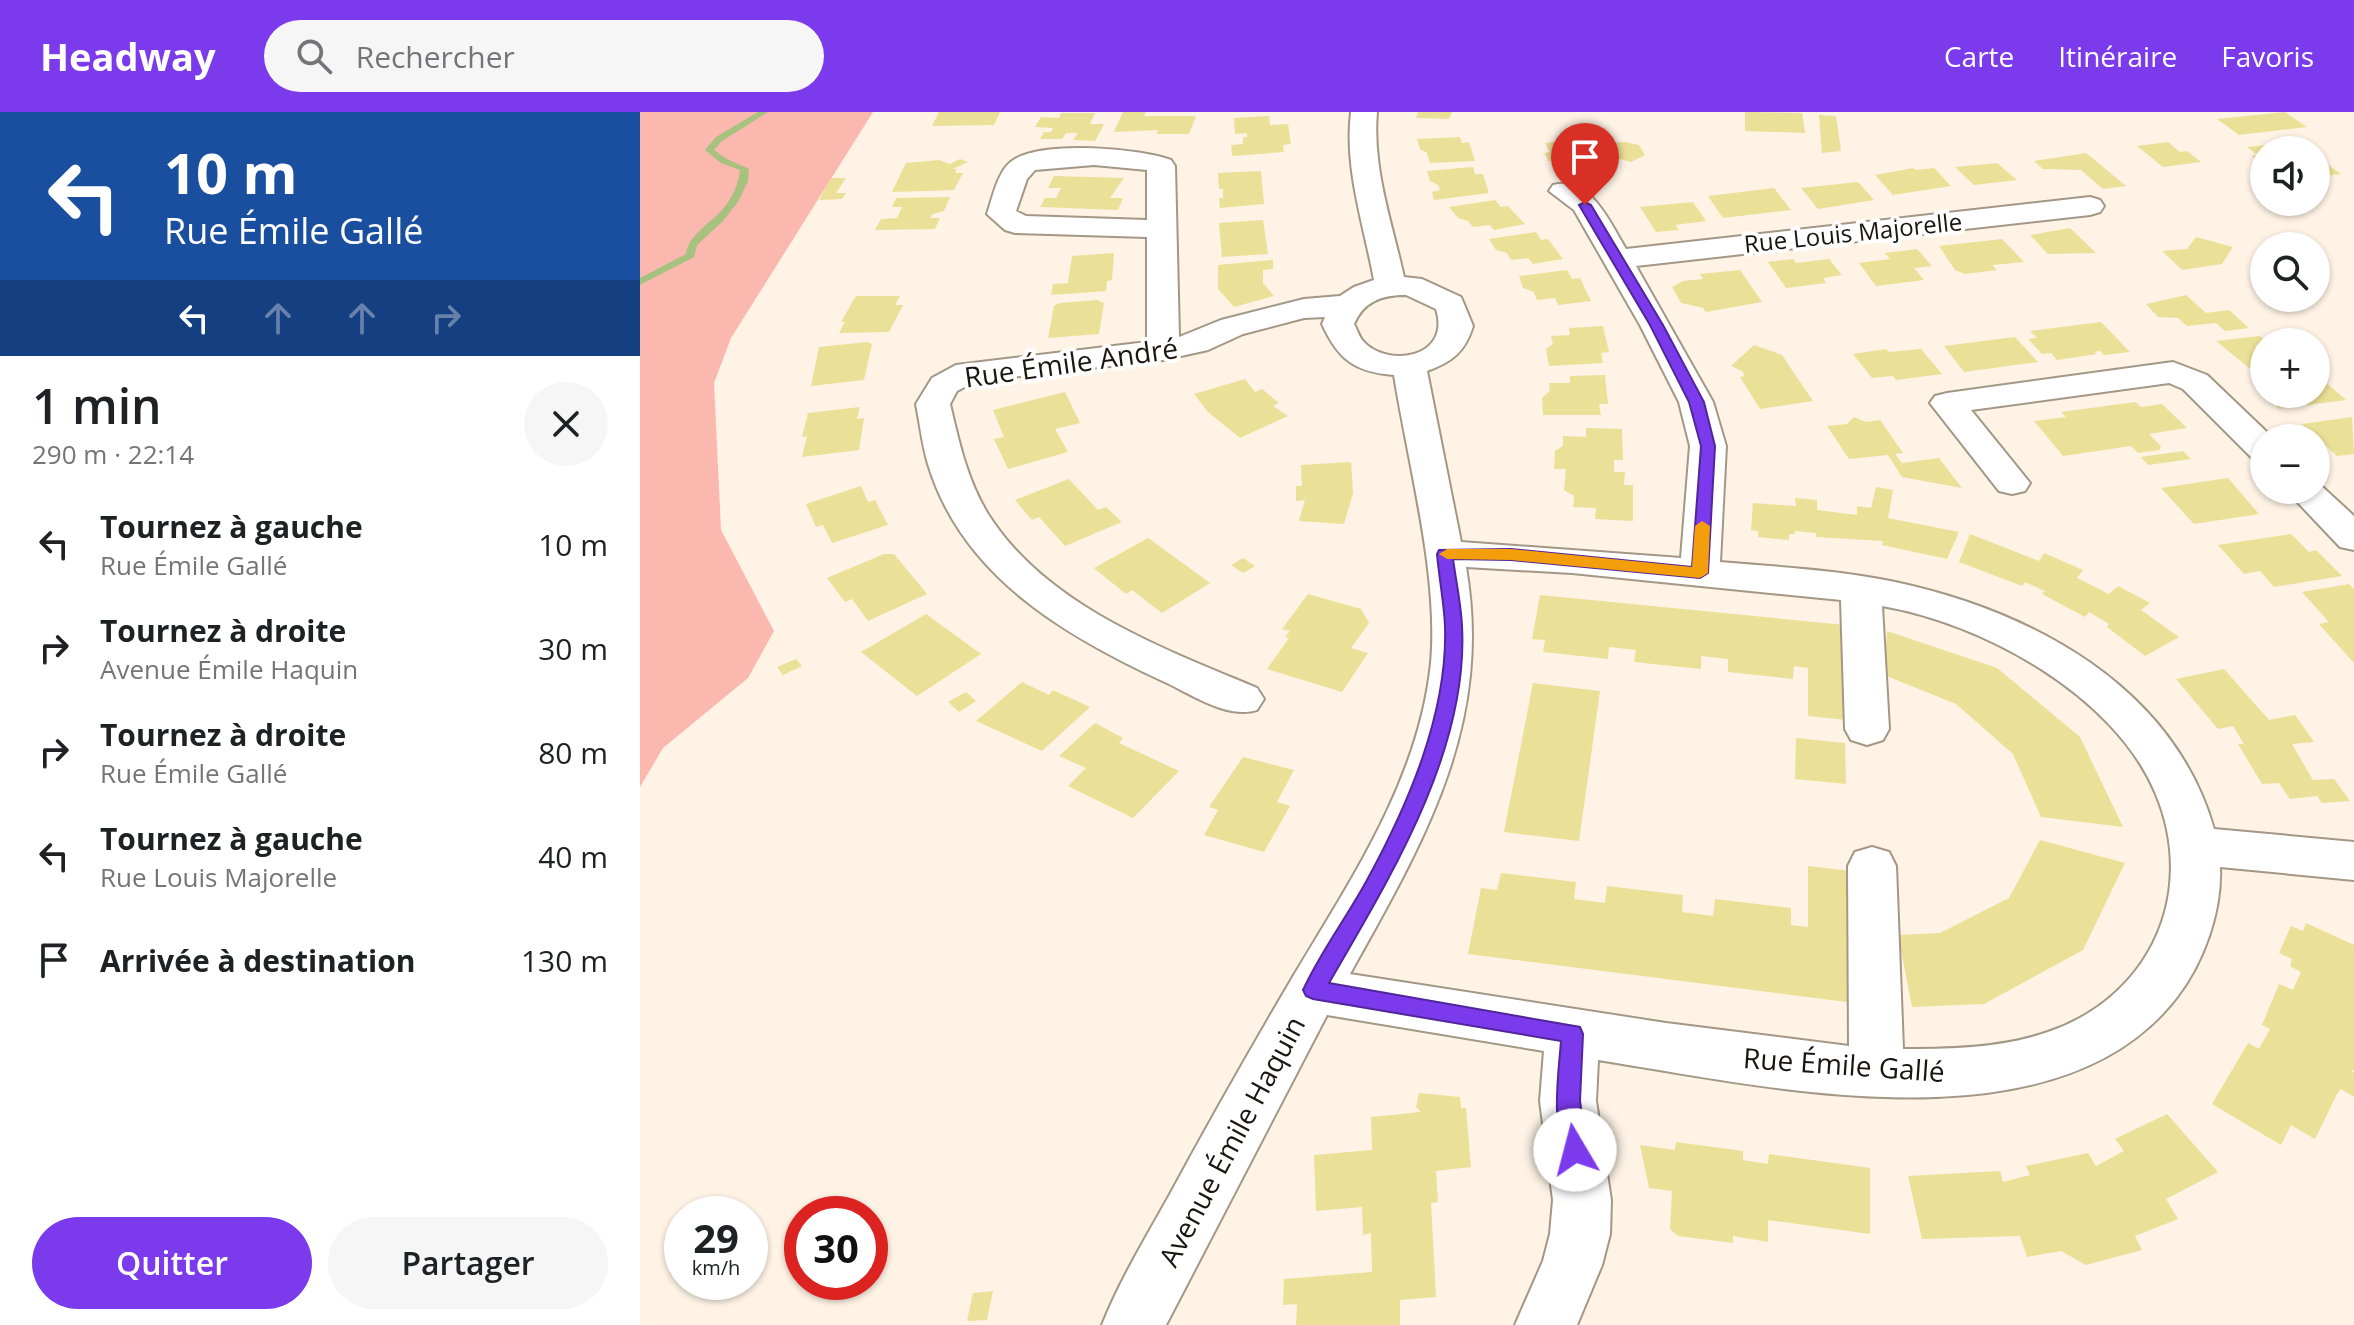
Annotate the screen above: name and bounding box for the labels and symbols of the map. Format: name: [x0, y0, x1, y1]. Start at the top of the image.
pin: [1551, 123, 1619, 205]
street label: Rue Louis Majorelle: [1742, 204, 1964, 260]
street label: Rue Émile André: [962, 328, 1180, 396]
street label: Avenue Émile Haquin: [1149, 1009, 1313, 1273]
street label: Rue Émile Gallé: [1742, 1038, 1946, 1090]
position arrow: [1533, 1108, 1617, 1192]
speed limit sign: 30: [784, 1196, 888, 1300]

